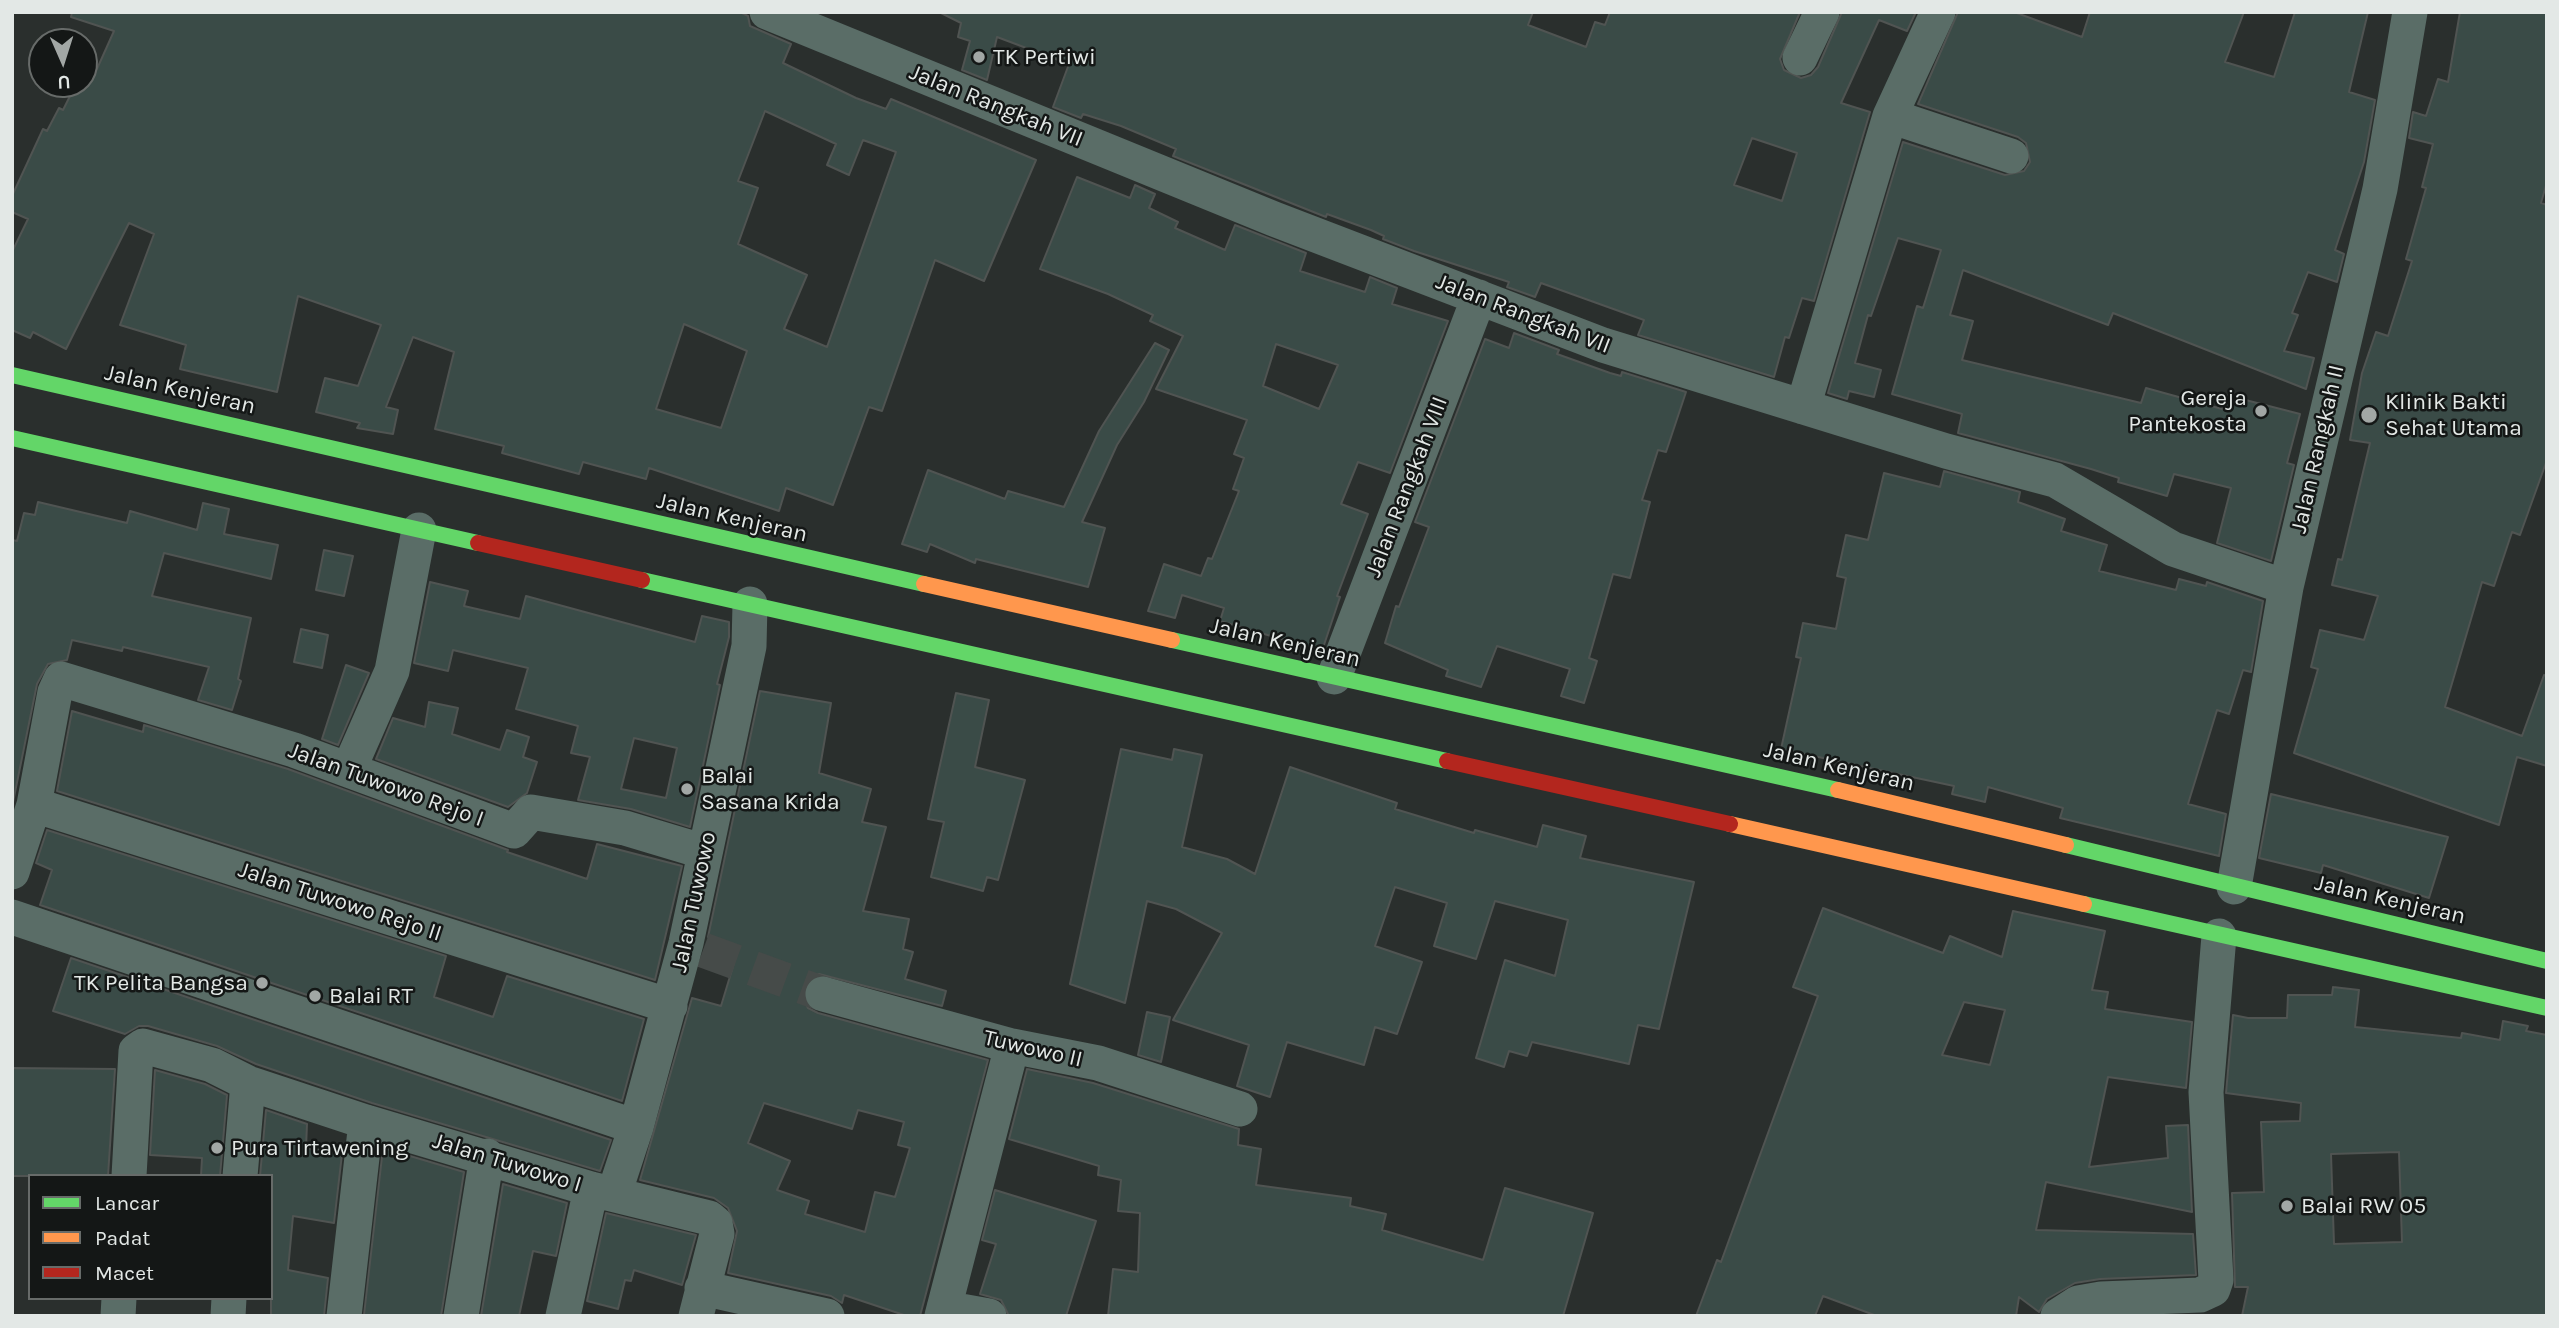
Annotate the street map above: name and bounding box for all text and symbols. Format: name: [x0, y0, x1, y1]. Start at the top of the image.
north arrow: [28, 28, 98, 98]
place label: TK Pertiwi: [993, 43, 1096, 71]
marker: TK Pertiwi: [971, 49, 987, 65]
street label: Jalan Rangkah VII: [905, 59, 1087, 153]
text: U: [57, 71, 71, 93]
street label: Jalan Rangkah VII: [1432, 268, 1614, 360]
street label: Jalan Kenjeran: [102, 359, 258, 421]
street label: Jalan Rangkah II: [2285, 362, 2351, 536]
place label: Gereja Pantekosta: [2128, 384, 2247, 438]
place label: Klinik Bakti Sehat Utama: [2385, 388, 2522, 442]
street label: Jalan Rangkah VIII: [1360, 393, 1454, 581]
marker: Gereja Pantekosta: [2253, 403, 2269, 419]
marker: Klinik Bakti Sehat Utama: [2359, 405, 2379, 425]
street label: Jalan Kenjeran: [654, 487, 810, 549]
street label: Jalan Kenjeran: [1207, 612, 1363, 674]
street label: Jalan Kenjeran: [1761, 736, 1917, 798]
street label: Jalan Tuwowo Rejo I: [285, 737, 487, 833]
place label: Balai Sasana Krida: [701, 762, 840, 816]
marker: Balai Sasana Krida: [679, 781, 695, 797]
street label: Jalan Tuwowo: [666, 829, 722, 975]
street label: Jalan Tuwowo Rejo II: [235, 856, 445, 948]
street label: Jalan Kenjeran: [2312, 869, 2468, 931]
place label: TK Pelita Bangsa: [74, 969, 248, 997]
marker: TK Pelita Bangsa: [254, 975, 270, 991]
place label: Balai RT: [329, 982, 413, 1010]
marker: Balai RT: [307, 988, 323, 1004]
street label: Tuwowo II: [981, 1024, 1085, 1074]
street label: Jalan Tuwowo I: [429, 1127, 585, 1199]
place label: Pura Tirtawening: [231, 1134, 408, 1162]
marker: Pura Tirtawening: [209, 1140, 225, 1156]
legend: [28, 1174, 273, 1300]
text: Lancar: [95, 1191, 159, 1215]
place label: Balai RW 05: [2301, 1192, 2426, 1220]
marker: Balai RW 05: [2279, 1198, 2295, 1214]
text: Padat: [95, 1226, 150, 1250]
text: Macet: [95, 1261, 154, 1285]

